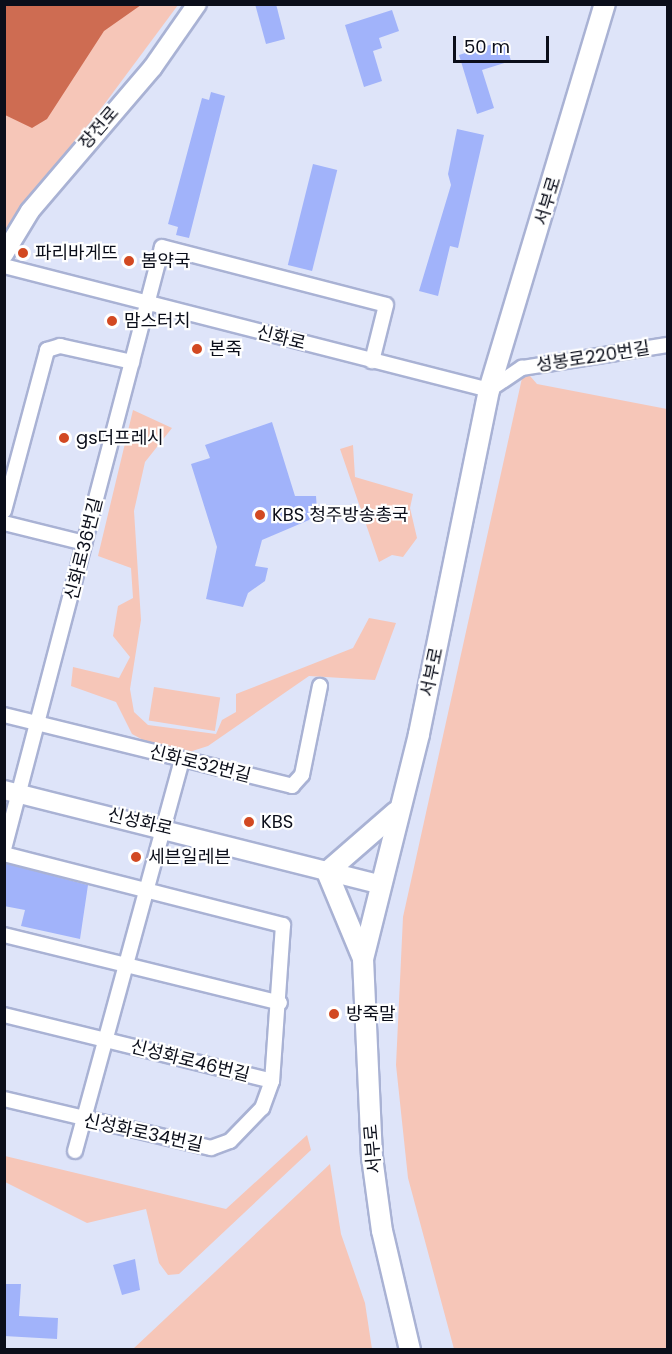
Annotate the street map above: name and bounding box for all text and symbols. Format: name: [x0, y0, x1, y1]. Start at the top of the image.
scale bar: [456, 24, 552, 62]
text: 50 m: [464, 34, 510, 59]
street label: 장전로: [75, 102, 123, 154]
street label: 서부로: [530, 174, 566, 228]
place label: 파리바게뜨: [35, 242, 118, 264]
marker: 파리바게뜨: [16, 246, 30, 260]
place label: 봄약국: [141, 250, 191, 272]
marker: 봄약국: [122, 254, 136, 268]
place label: 맘스터치: [124, 310, 190, 332]
marker: 맘스터치: [105, 314, 119, 328]
street label: 신화로: [254, 322, 308, 354]
street label: 성봉로220번길: [535, 337, 651, 377]
place label: 본죽: [209, 338, 242, 360]
marker: 본죽: [190, 342, 204, 356]
place label: gs더프레시: [76, 427, 164, 449]
marker: gs더프레시: [57, 431, 71, 445]
street label: 신화로36번길: [61, 496, 107, 602]
place label: KBS 청주방송총국: [272, 504, 409, 526]
marker: KBS 청주방송총국: [253, 508, 267, 522]
street label: 서부로: [416, 645, 448, 699]
street label: 신화로32번길: [147, 741, 253, 787]
street label: 신성화로: [105, 804, 175, 840]
place label: KBS: [261, 811, 293, 833]
marker: KBS: [242, 815, 256, 829]
place label: 세븐일레븐: [148, 846, 231, 868]
marker: 세븐일레븐: [129, 850, 143, 864]
place label: 방죽말: [346, 1003, 396, 1025]
marker: 방죽말: [327, 1007, 341, 1021]
street label: 신성화로46번길: [128, 1036, 252, 1086]
street label: 신성화로34번길: [81, 1110, 205, 1156]
street label: 서부로: [360, 1123, 386, 1175]

